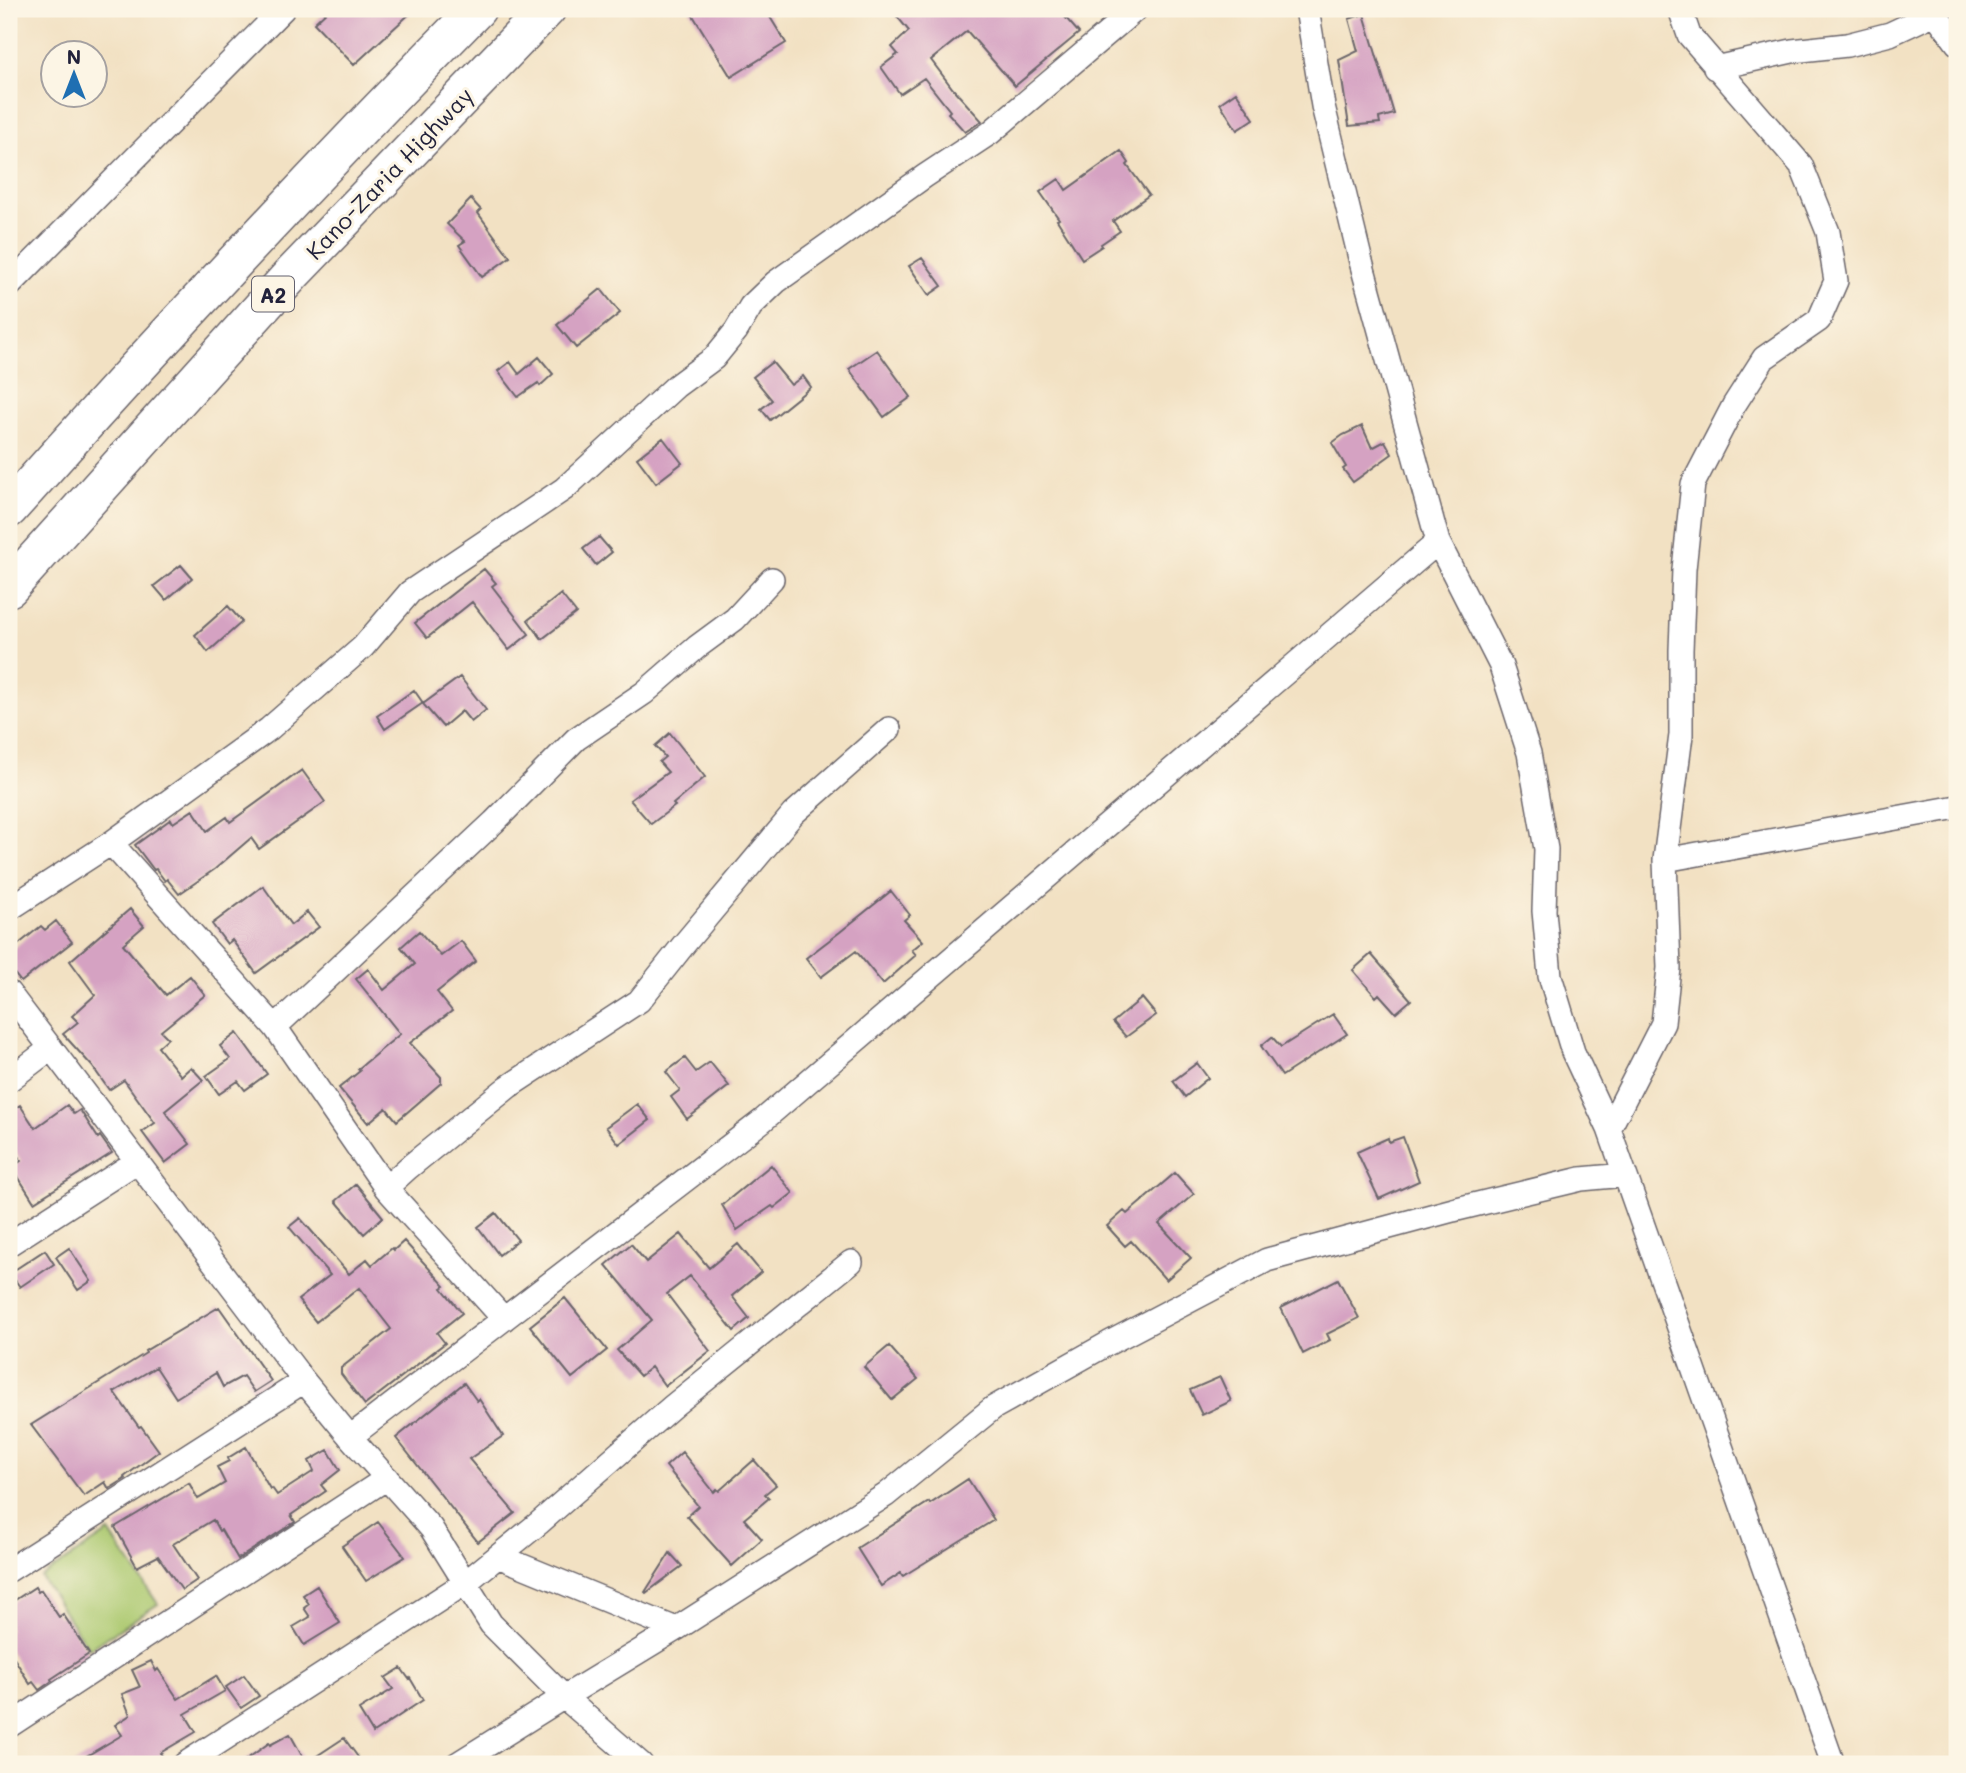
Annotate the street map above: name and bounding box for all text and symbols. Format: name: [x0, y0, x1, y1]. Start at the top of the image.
north arrow: [38, 38, 108, 108]
text: N: [67, 44, 81, 69]
street label: Kano-Zaria Highway: [299, 80, 479, 266]
road number: A2: [252, 276, 294, 312]

